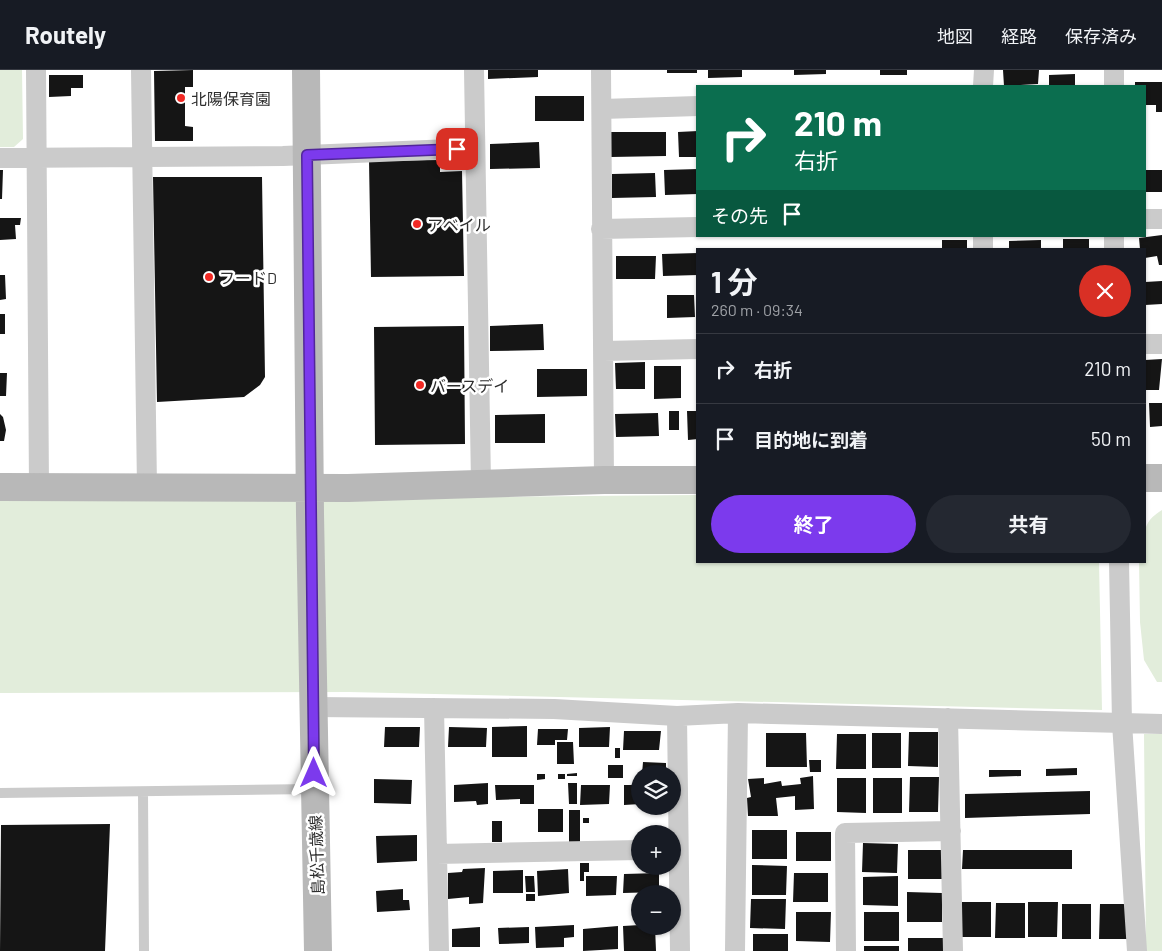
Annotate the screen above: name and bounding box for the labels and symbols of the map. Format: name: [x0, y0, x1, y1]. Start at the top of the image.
place label: 北陽保育園: [191, 89, 271, 108]
marker: 北陽保育園: [175, 92, 187, 104]
pin: [436, 128, 478, 170]
place label: アベイル: [427, 215, 491, 234]
marker: アベイル: [411, 218, 423, 230]
place label: フードD: [219, 268, 277, 287]
marker: フードD: [203, 271, 215, 283]
place label: バースデイ: [430, 376, 509, 395]
marker: バースデイ: [414, 379, 426, 391]
position arrow: [287, 746, 339, 798]
street label: 島松千歳線: [305, 815, 327, 895]

